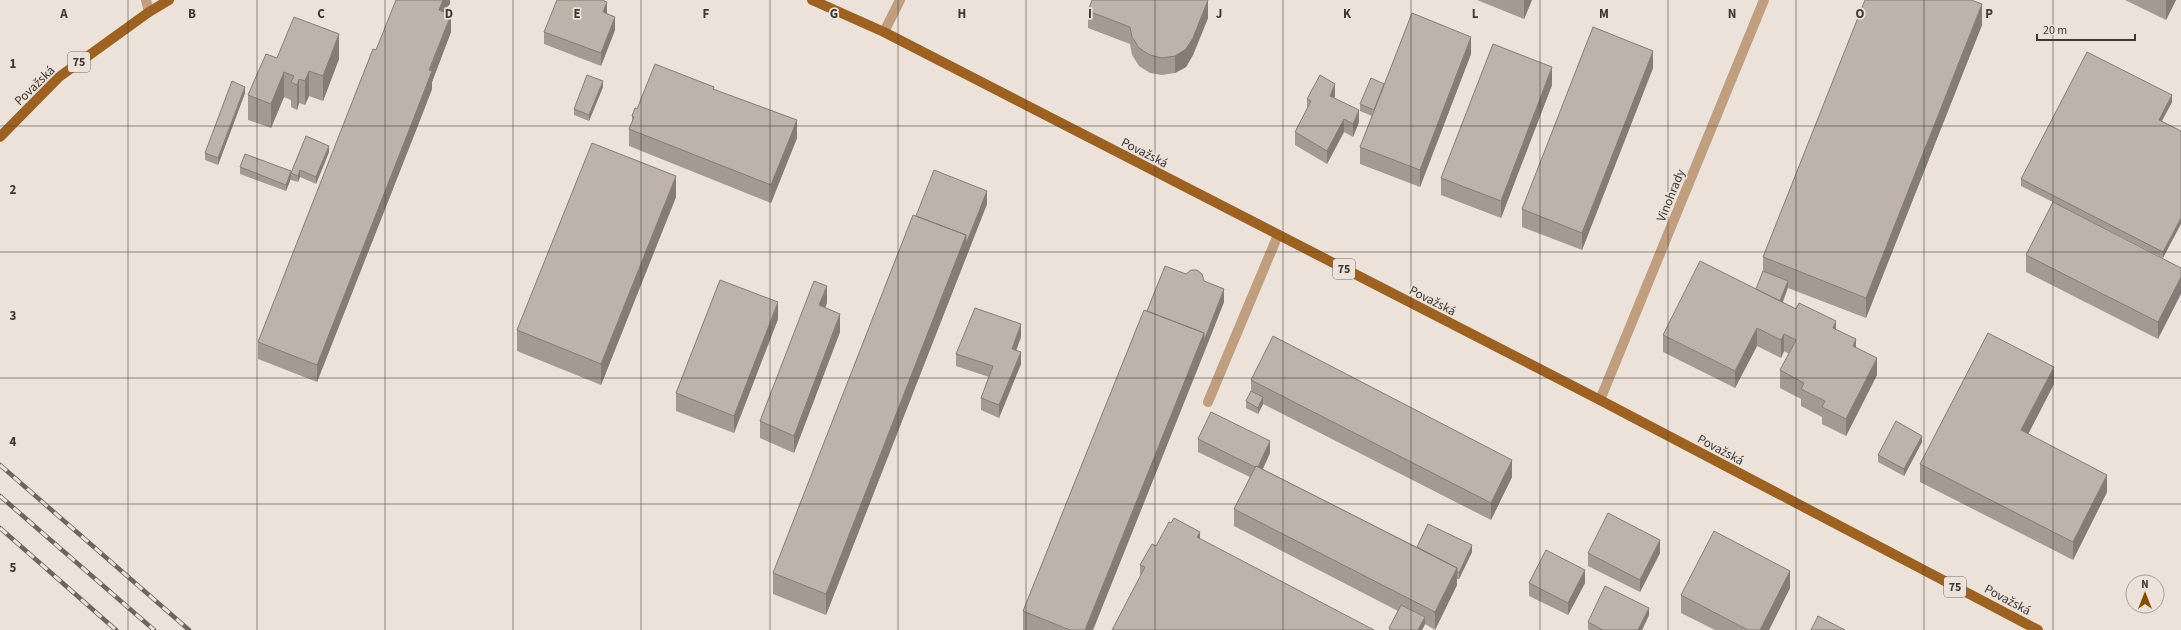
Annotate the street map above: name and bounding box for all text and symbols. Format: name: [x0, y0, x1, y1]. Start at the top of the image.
text: A: [59, 5, 68, 23]
text: B: [188, 5, 196, 23]
text: C: [317, 5, 325, 23]
text: D: [445, 5, 453, 23]
text: E: [573, 5, 581, 23]
text: F: [703, 5, 710, 23]
text: G: [830, 5, 838, 23]
text: H: [958, 5, 966, 23]
text: I: [1088, 5, 1092, 23]
text: J: [1216, 5, 1222, 23]
text: K: [1343, 5, 1352, 23]
text: L: [1472, 5, 1479, 23]
text: M: [1599, 5, 1609, 23]
text: N: [1728, 5, 1736, 23]
text: O: [1856, 5, 1865, 23]
text: P: [1985, 5, 1993, 23]
scale bar: [2037, 16, 2135, 42]
text: 20 m: [2043, 22, 2067, 39]
road number: 75: [68, 52, 90, 72]
text: 1: [10, 55, 17, 73]
street label: Považská: [10, 62, 59, 110]
street label: Považská: [1118, 133, 1171, 172]
street label: Vinohrady: [1652, 166, 1690, 224]
text: 2: [10, 181, 17, 199]
road number: 75: [1333, 259, 1355, 279]
street label: Považská: [1406, 281, 1459, 320]
text: 3: [10, 307, 17, 325]
street label: Považská: [1694, 430, 1747, 470]
text: 4: [10, 433, 17, 451]
text: 5: [10, 559, 17, 577]
north arrow: [2125, 574, 2165, 614]
road number: 75: [1944, 577, 1966, 597]
text: N: [2141, 577, 2149, 592]
street label: Považská: [1981, 580, 2034, 620]

